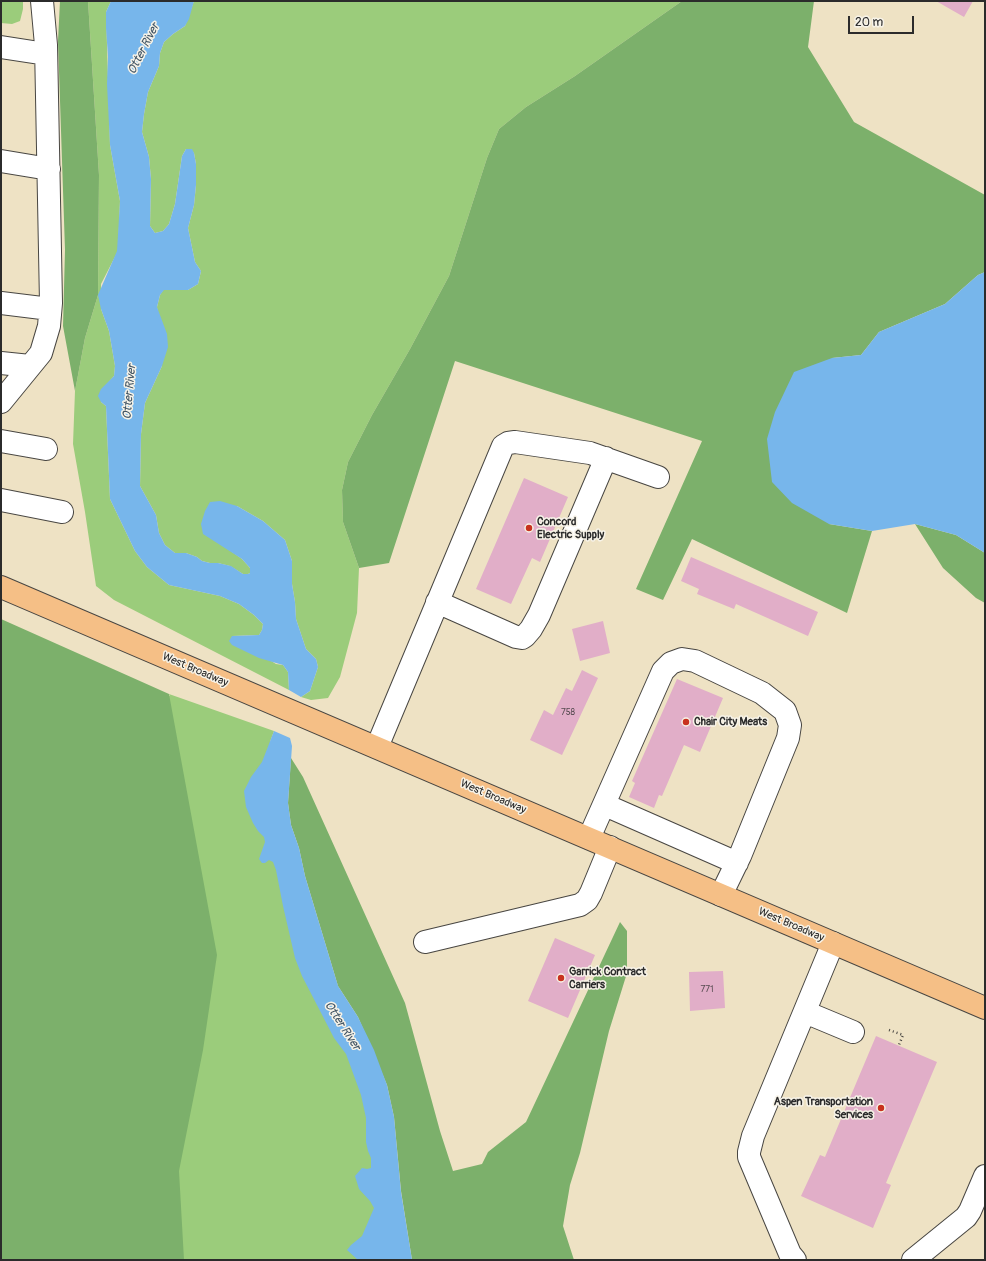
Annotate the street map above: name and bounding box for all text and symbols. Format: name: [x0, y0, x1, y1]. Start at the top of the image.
scale bar: [850, 8, 916, 34]
text: 20 m: [855, 15, 883, 30]
water label: Otter River: [125, 21, 163, 77]
water label: Otter River: [120, 364, 140, 420]
place label: Concord Electric Supply: [537, 515, 604, 541]
marker: Concord Electric Supply: [524, 523, 534, 533]
street label: West Broadway: [160, 650, 230, 690]
house number: 758: [561, 708, 575, 718]
place label: Chair City Meats: [694, 715, 767, 729]
marker: Chair City Meats: [681, 717, 691, 727]
street label: West Broadway: [458, 777, 528, 817]
street label: West Broadway: [756, 905, 826, 945]
place label: Garrick Contract Carriers: [569, 965, 646, 991]
marker: Garrick Contract Carriers: [556, 973, 566, 983]
house number: 771: [700, 985, 714, 995]
water label: Otter River: [321, 999, 363, 1053]
place label: Aspen Transportation Services: [774, 1095, 873, 1121]
marker: Aspen Transportation Services: [876, 1103, 886, 1113]

